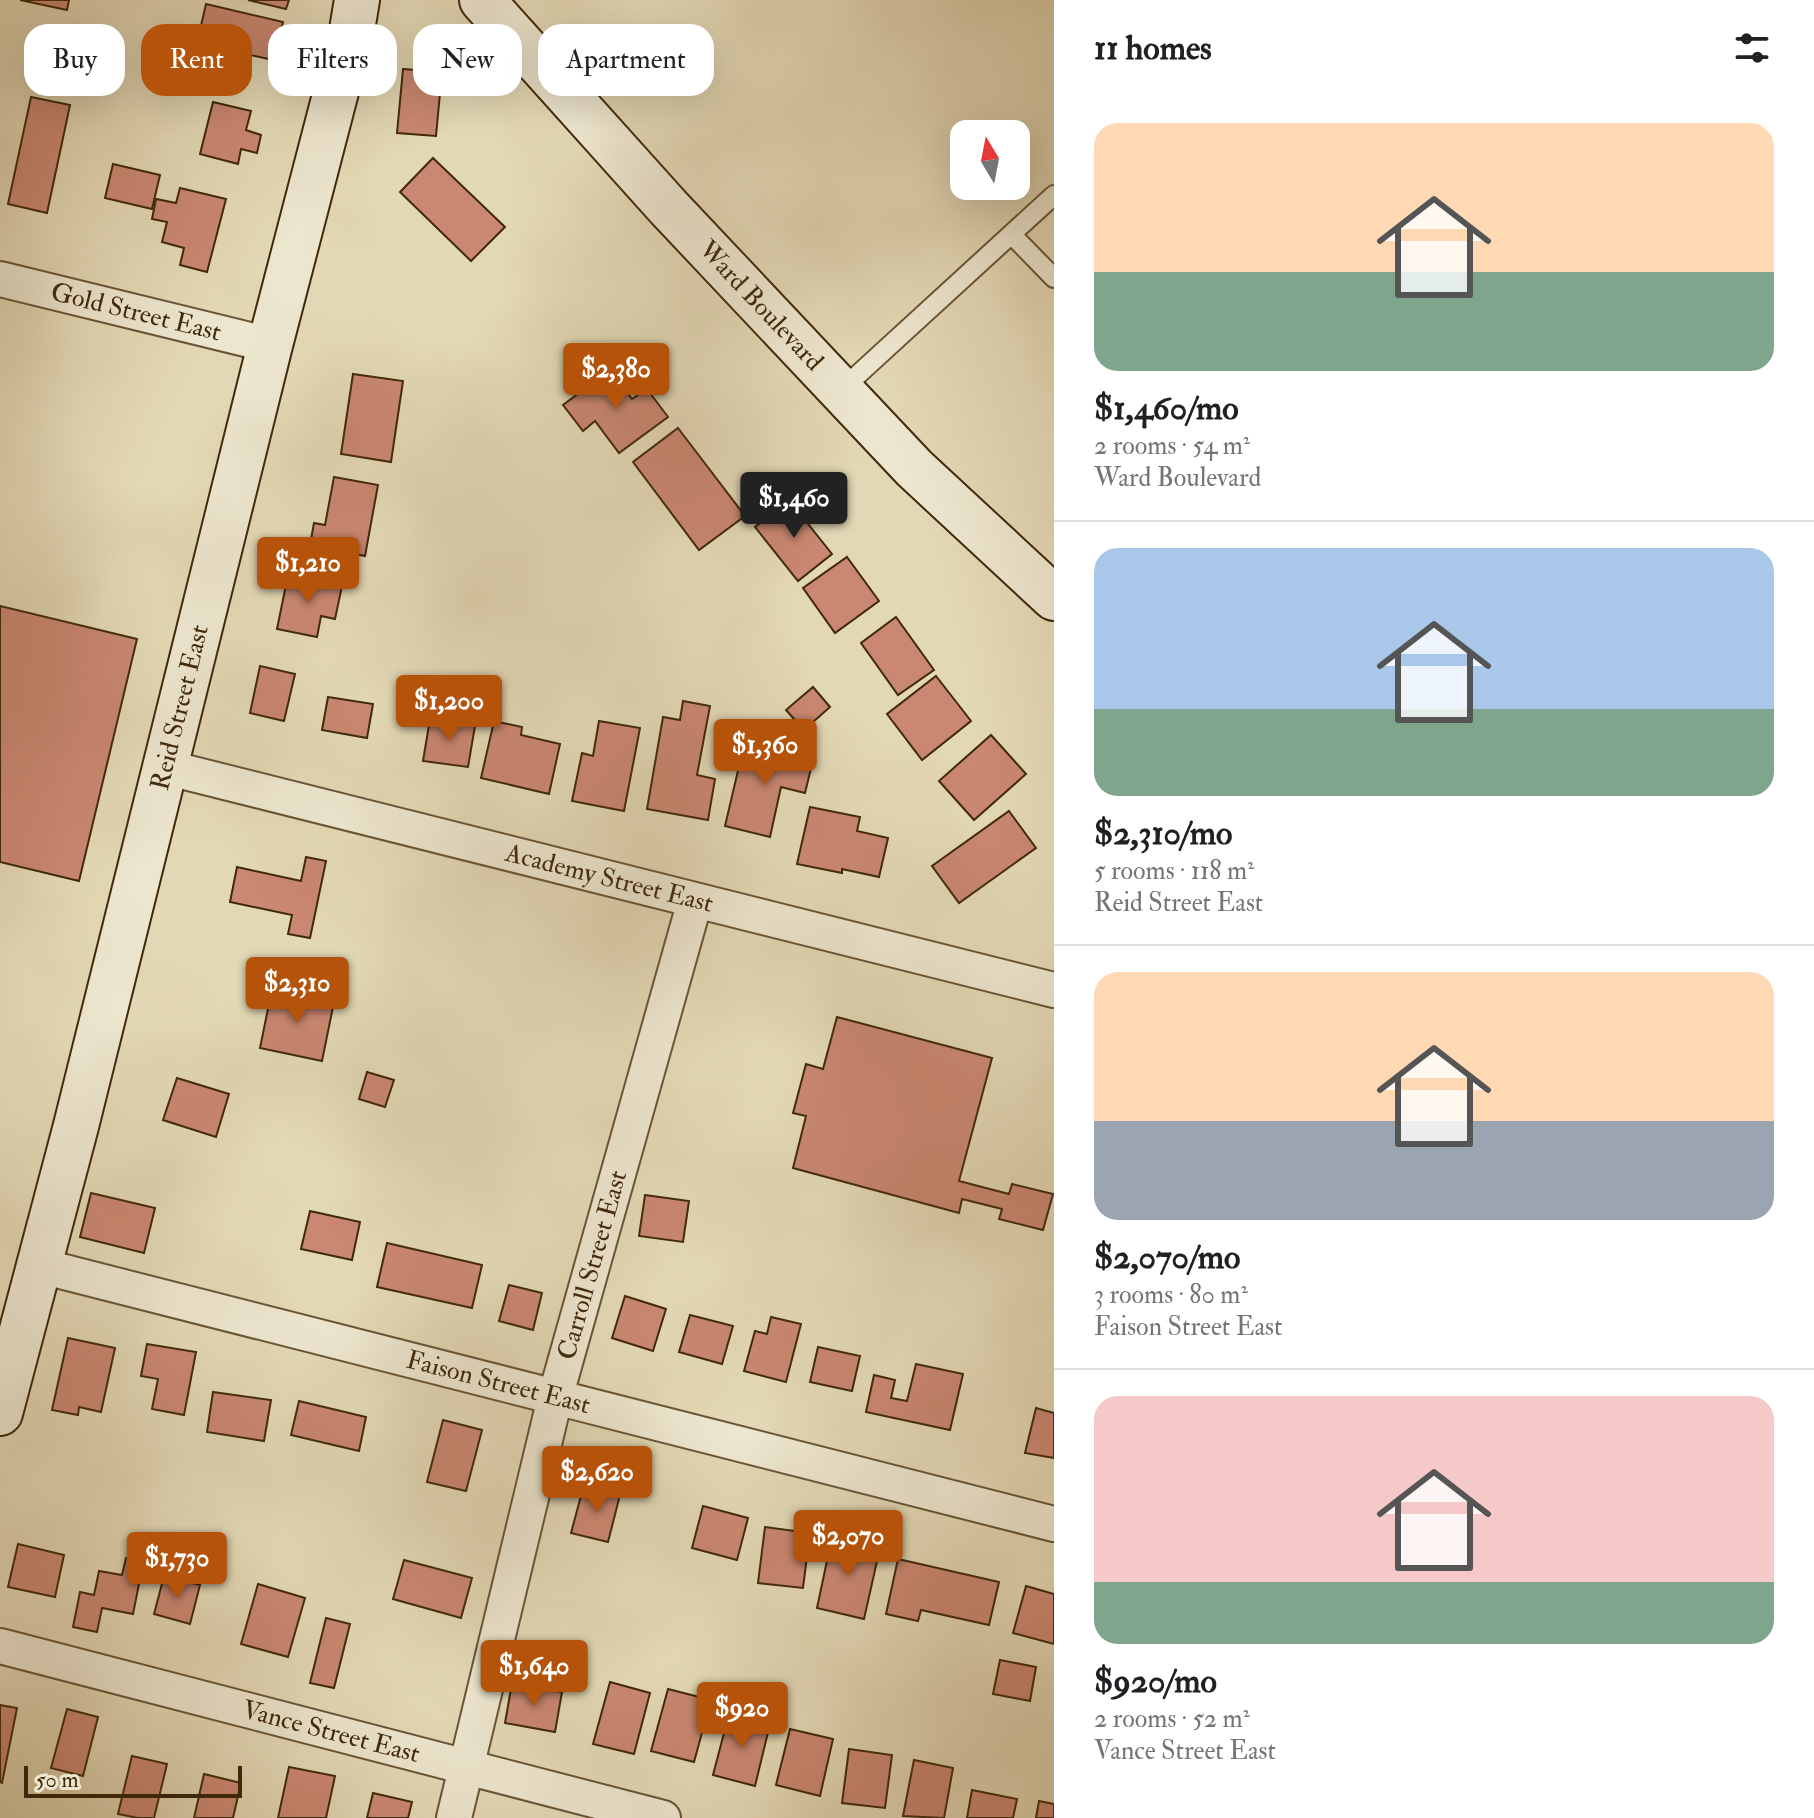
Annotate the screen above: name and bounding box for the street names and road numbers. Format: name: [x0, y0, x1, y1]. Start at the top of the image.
street label: Ward Boulevard: [691, 233, 830, 378]
street label: Gold Street East: [48, 276, 224, 348]
street label: Reid Street East: [144, 622, 216, 794]
street label: Academy Street East: [501, 837, 716, 920]
street label: Carroll Street East: [551, 1167, 634, 1363]
street label: Faison Street East: [403, 1344, 594, 1421]
street label: Vance Street East: [239, 1694, 423, 1770]

